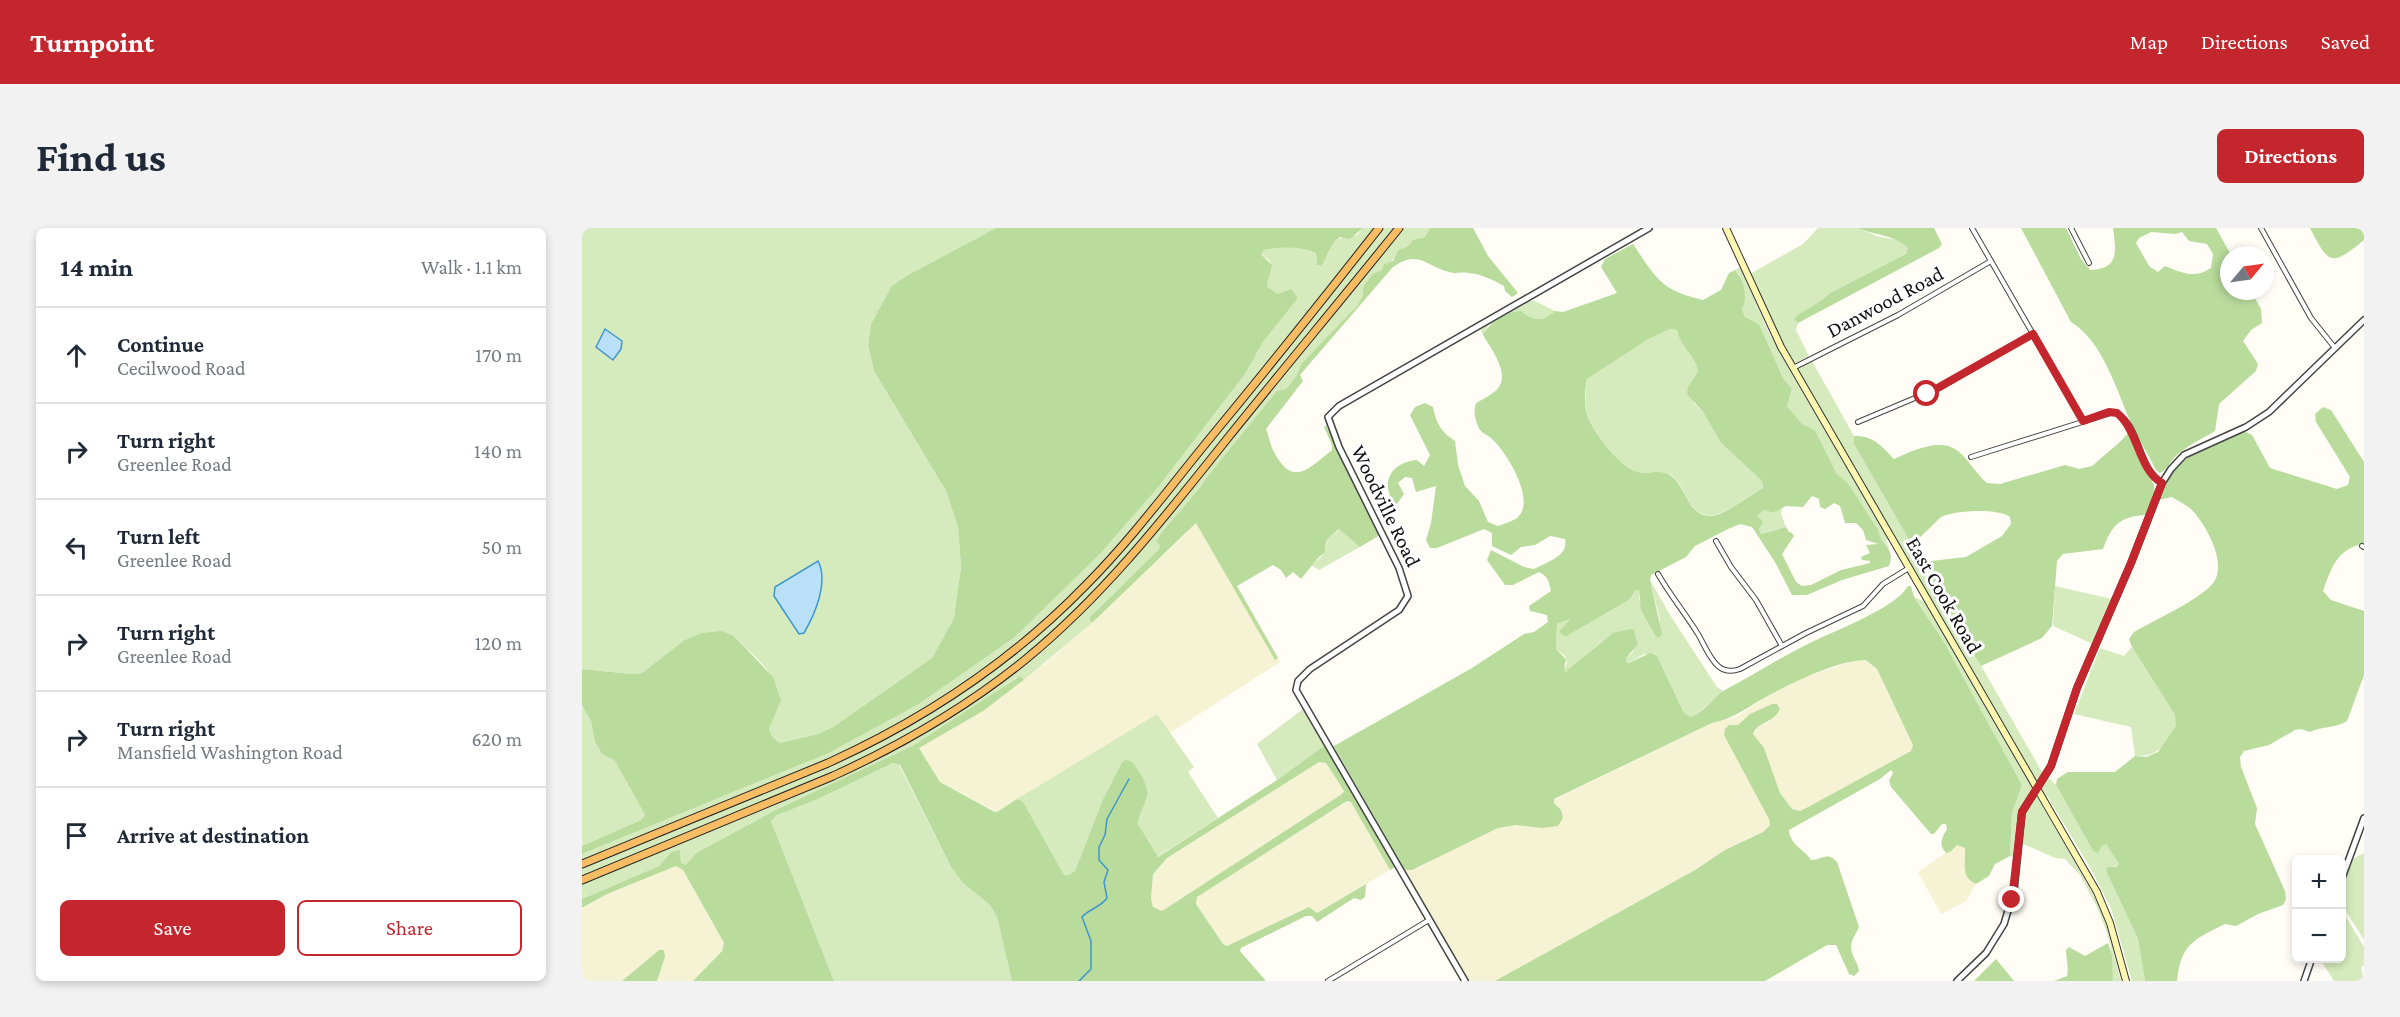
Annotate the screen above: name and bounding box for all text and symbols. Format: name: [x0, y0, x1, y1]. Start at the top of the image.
text: Turnpoint: [30, 27, 154, 58]
text: Map: [2130, 30, 2168, 54]
text: Directions: [2201, 30, 2288, 54]
text: Saved: [2321, 30, 2370, 54]
button: Directions: [2217, 129, 2364, 183]
text: Find us: [36, 133, 166, 180]
north arrow: [2220, 246, 2274, 300]
text: 14 min: [60, 253, 133, 282]
text: Walk · 1.1 km: [421, 256, 522, 278]
street label: Danwood Road: [1823, 261, 1947, 343]
text: Continue: [117, 332, 204, 357]
icon: ahead: [60, 339, 93, 372]
text: 170 m: [475, 344, 522, 366]
text: Cecilwood Road: [117, 357, 245, 379]
route start: [1913, 380, 1939, 406]
text: Turn right: [117, 428, 215, 453]
icon: right: [60, 435, 93, 468]
text: 140 m: [474, 440, 522, 462]
street label: Woodville Road: [1346, 441, 1426, 571]
text: Greenlee Road: [117, 453, 232, 475]
text: Turn left: [117, 524, 200, 549]
icon: left: [60, 531, 93, 564]
street label: East Cook Road: [1901, 533, 1987, 657]
text: 50 m: [481, 536, 522, 558]
text: Greenlee Road: [117, 549, 232, 571]
text: Turn right: [117, 620, 215, 645]
icon: right: [60, 627, 93, 660]
text: 120 m: [475, 632, 522, 654]
text: Greenlee Road: [117, 645, 232, 667]
text: Turn right: [117, 716, 215, 741]
icon: right: [60, 723, 93, 756]
text: 620 m: [472, 728, 522, 750]
text: Mansfield Washington Road: [117, 741, 343, 763]
icon: arrive: [60, 819, 93, 852]
text: Arrive at destination: [117, 823, 309, 848]
map controls: [2292, 855, 2346, 963]
button: +: [2292, 855, 2346, 909]
route end: [1998, 886, 2024, 912]
button: Save: [60, 900, 285, 956]
button: Share: [297, 900, 522, 956]
button: −: [2292, 909, 2346, 963]

